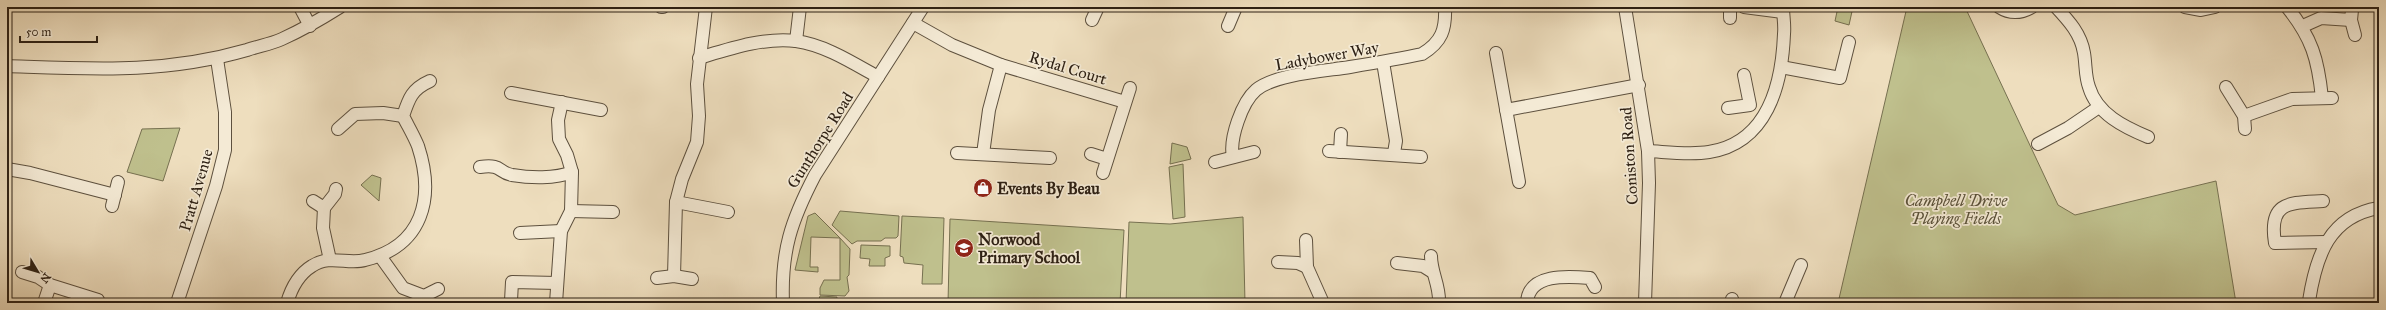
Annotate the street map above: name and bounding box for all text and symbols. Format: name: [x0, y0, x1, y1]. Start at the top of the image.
scale bar: [20, 18, 97, 44]
text: 50 m: [26, 25, 51, 39]
street label: Ladybower Way: [1274, 37, 1381, 74]
street label: Rydal Court: [1027, 47, 1109, 89]
street label: Gunthorpe Road: [783, 88, 857, 192]
street label: Coniston Road: [1616, 106, 1642, 206]
street label: Pratt Avenue: [175, 146, 217, 233]
shop icon: Events By Beau: [972, 177, 994, 199]
place label: Events By Beau: [997, 179, 1100, 199]
park label: Campbell Drive Playing Fields: [1905, 191, 2008, 228]
place label: Norwood Primary School: [978, 230, 1081, 268]
school or university icon: Norwood Primary School: [953, 237, 975, 259]
north arrow: [18, 252, 58, 292]
text: N: [37, 270, 53, 286]

